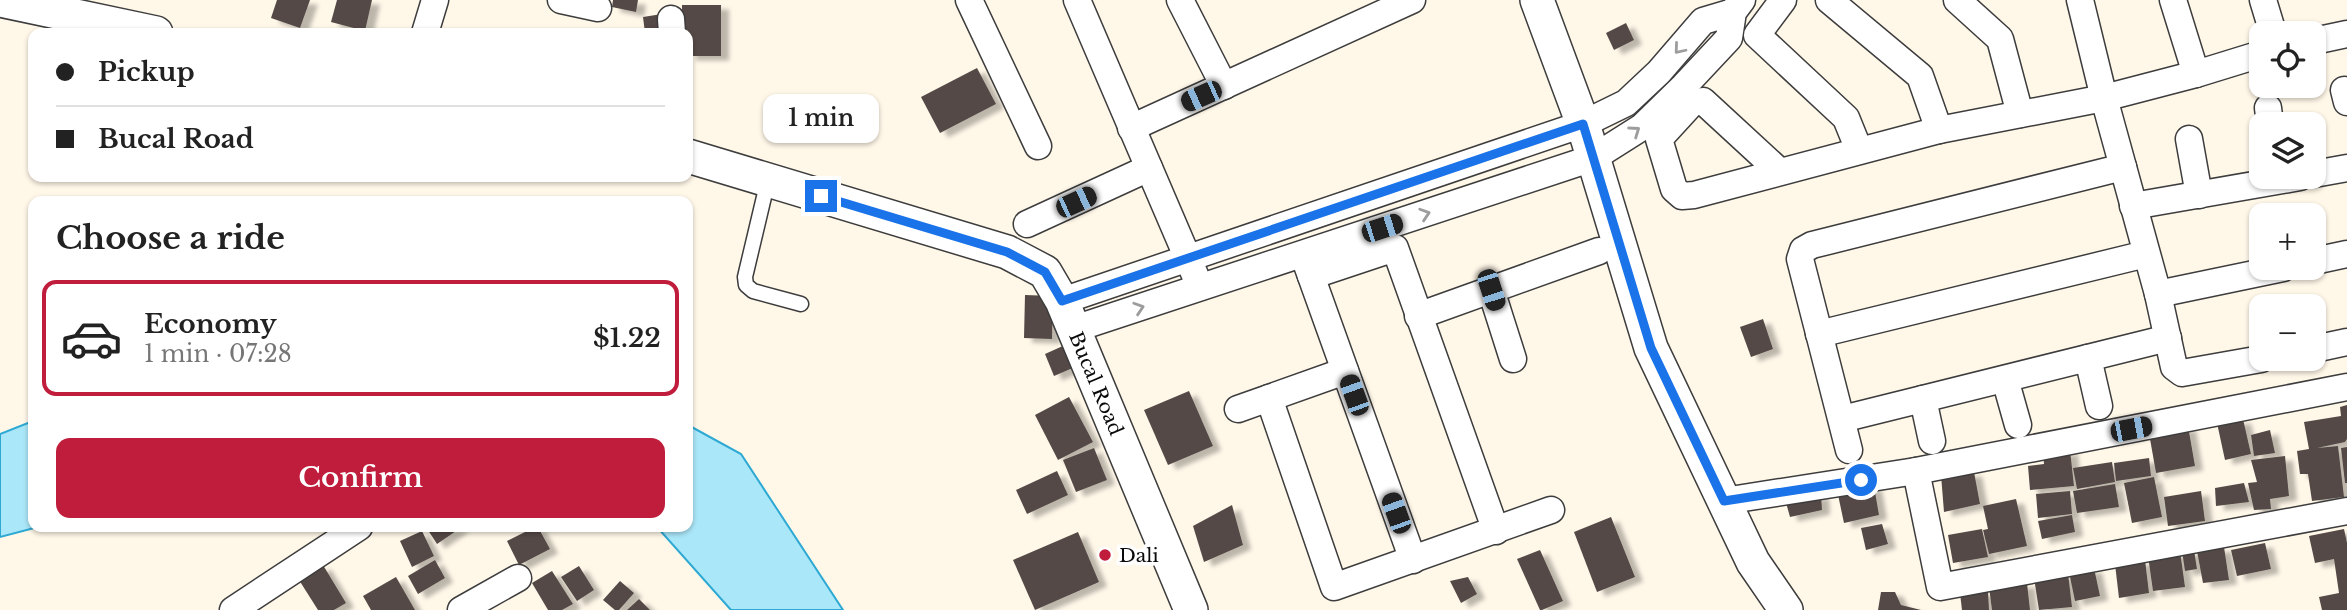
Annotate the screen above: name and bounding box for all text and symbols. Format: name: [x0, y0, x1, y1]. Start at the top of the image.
map controls: [2249, 21, 2326, 371]
button: locate: [2249, 21, 2326, 98]
one-way arrow: [1674, 42, 1687, 54]
text: Pickup: [98, 56, 195, 88]
car: [1178, 78, 1225, 114]
callout: 1 min: [763, 94, 879, 144]
text: 1 min: [788, 104, 854, 132]
button: layers: [2249, 112, 2326, 189]
text: Bucal Road: [98, 123, 254, 155]
one-way arrow: [1627, 127, 1640, 139]
route end: [805, 180, 837, 212]
car: [1053, 184, 1100, 220]
button: +: [2249, 203, 2326, 280]
one-way arrow: [1418, 208, 1430, 222]
car: [1359, 212, 1406, 244]
text: Choose a ride: [56, 218, 285, 258]
car: [1475, 267, 1508, 313]
button: −: [2249, 294, 2326, 371]
one-way arrow: [1132, 302, 1144, 316]
icon: car: [60, 307, 123, 370]
text: Economy: [144, 308, 277, 340]
text: $1.22: [593, 322, 661, 354]
street label: Bucal Road: [1065, 328, 1128, 439]
text: 1 min · 07:28: [144, 340, 292, 368]
car: [1337, 372, 1372, 418]
car: [2109, 415, 2154, 443]
button: Confirm: [56, 438, 665, 518]
route start: [1845, 464, 1877, 496]
car: [1379, 490, 1414, 536]
place label: Dali: [1119, 544, 1159, 567]
marker: Dali: [1097, 547, 1113, 563]

